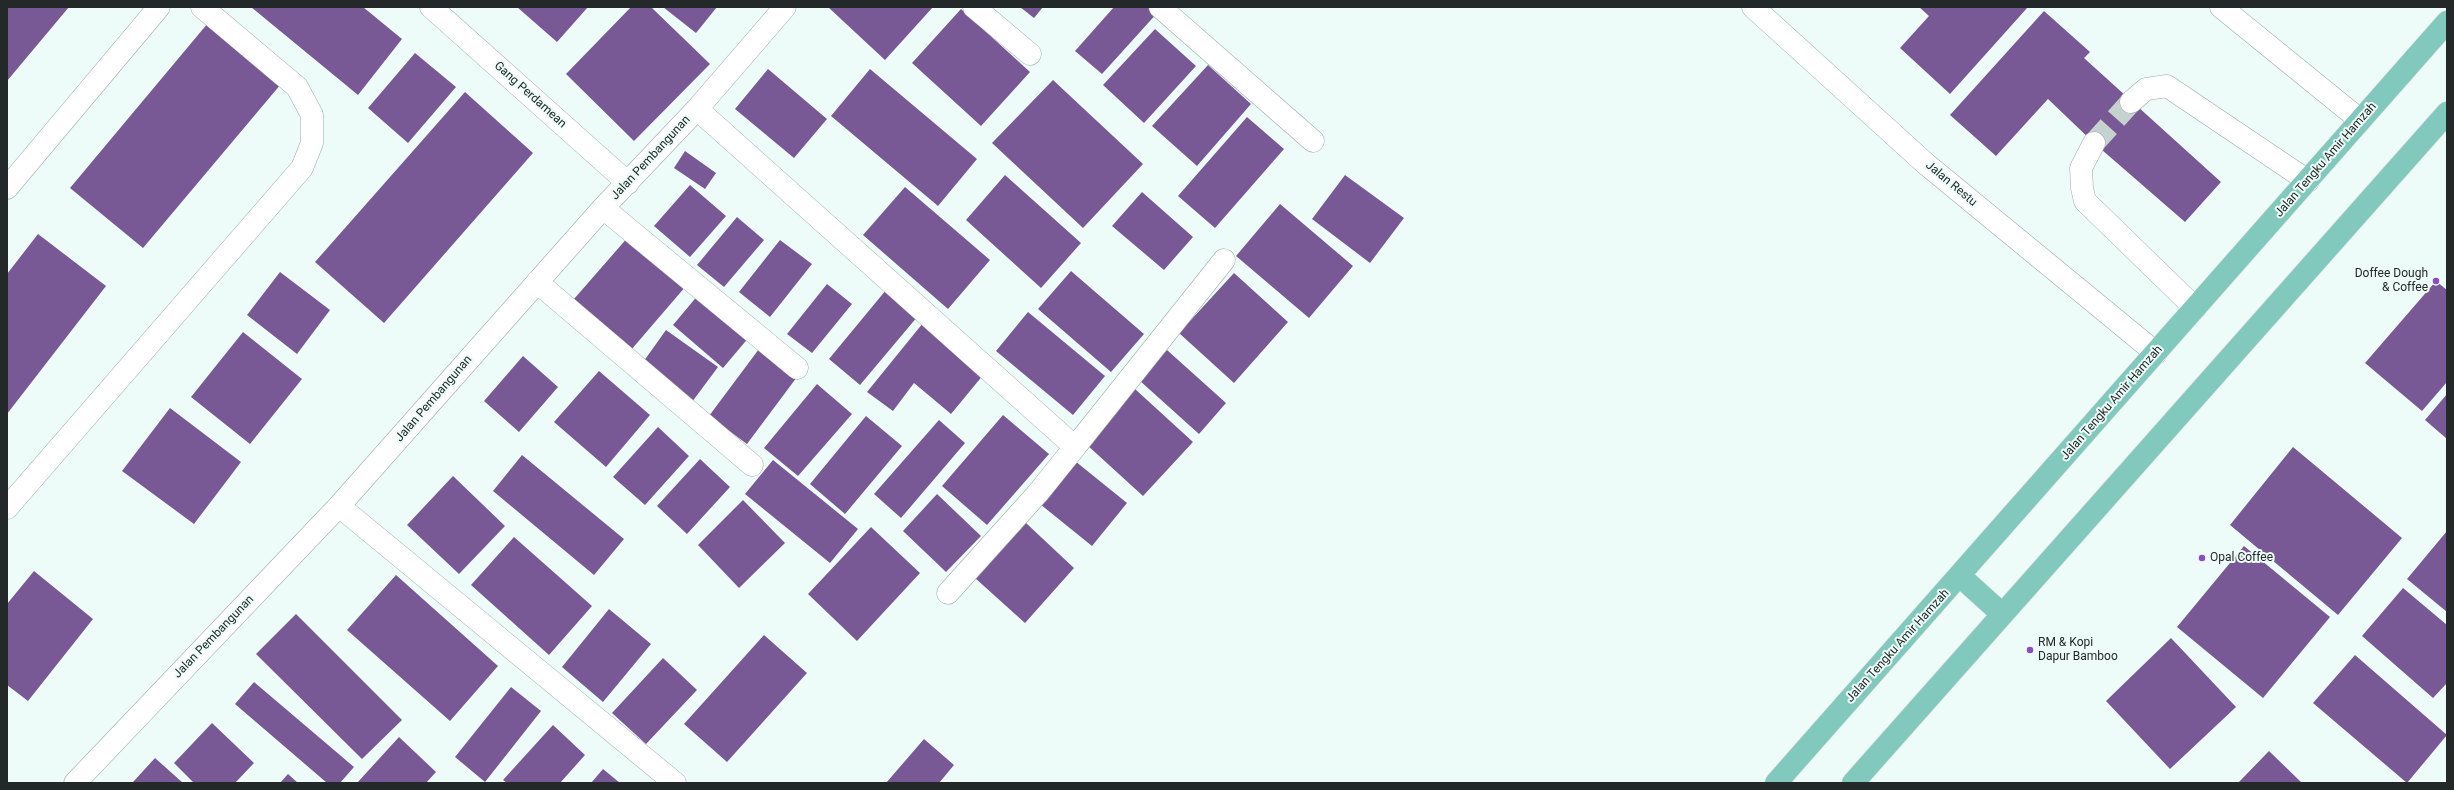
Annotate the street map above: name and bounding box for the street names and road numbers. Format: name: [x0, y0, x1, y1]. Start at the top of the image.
street label: Gang Perdamean: [491, 59, 569, 131]
street label: Jalan Tengku Amir Hamzah: [2272, 100, 2380, 220]
street label: Jalan Pembangunan: [608, 113, 694, 203]
street label: Jalan Restu: [1922, 158, 1980, 210]
street label: Jalan Tengku Amir Hamzah: [2058, 343, 2166, 463]
street label: Jalan Pembangunan: [393, 353, 475, 445]
street label: Jalan Tengku Amir Hamzah: [1843, 586, 1953, 706]
street label: Jalan Pembangunan: [171, 593, 257, 681]

